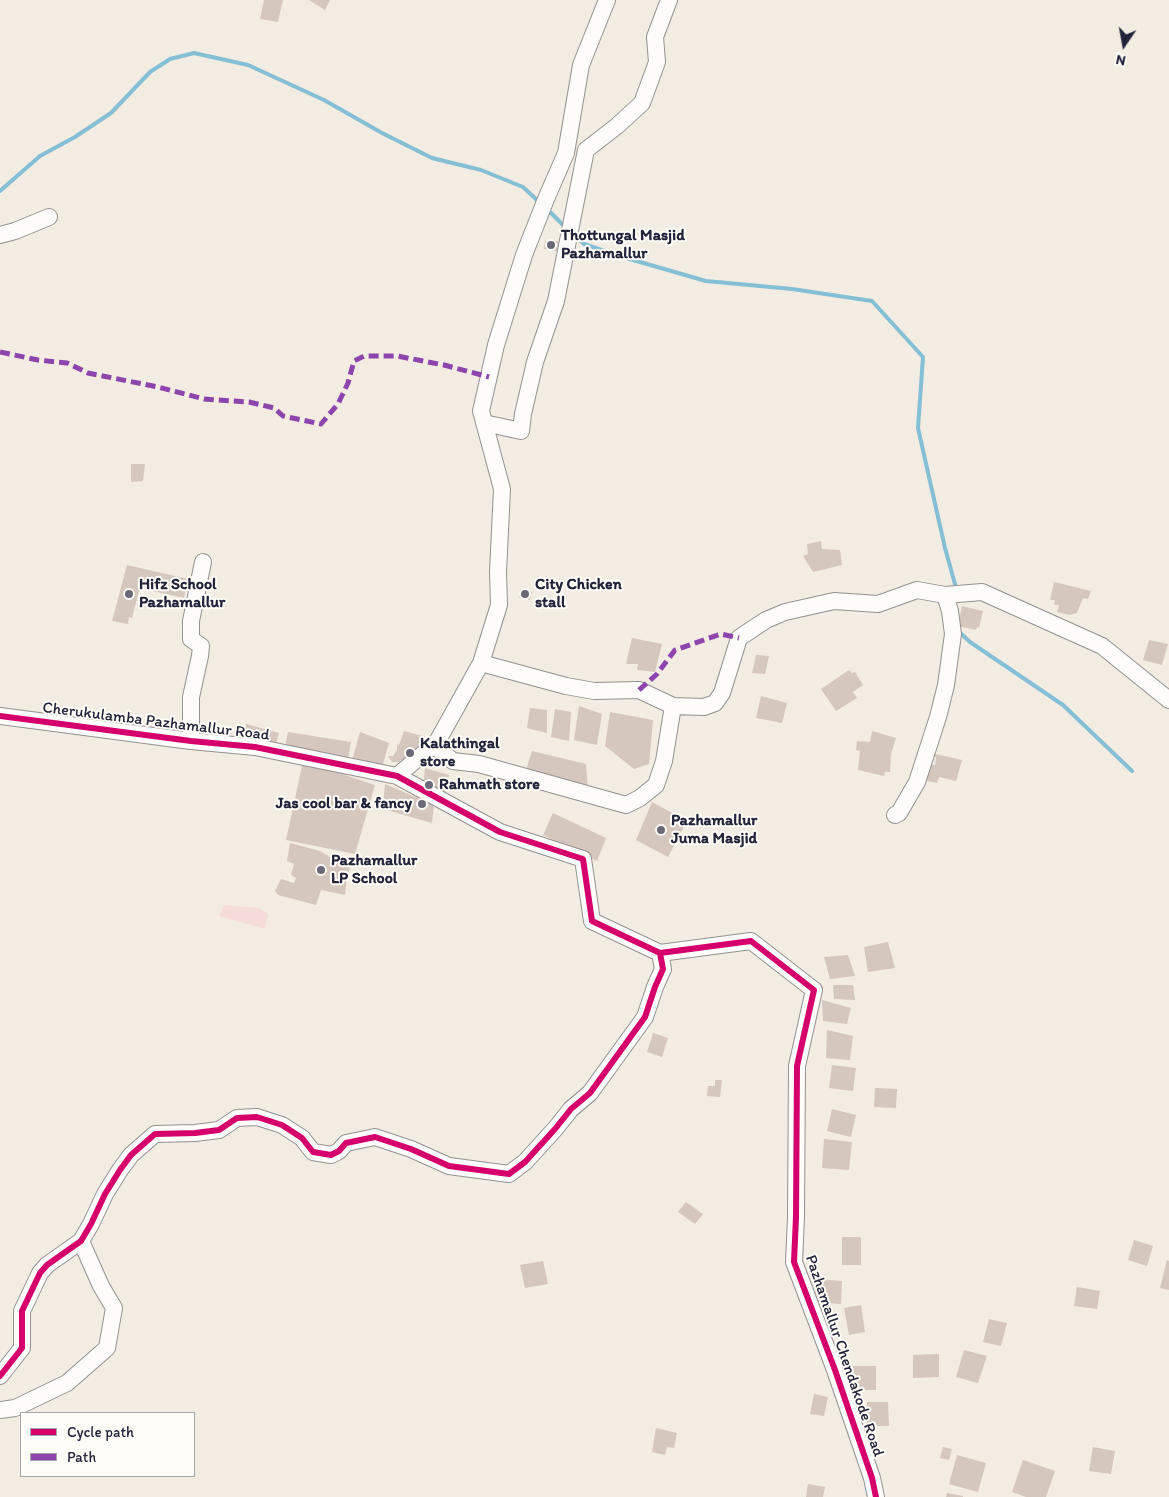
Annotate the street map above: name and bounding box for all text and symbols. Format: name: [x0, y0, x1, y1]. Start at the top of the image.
north arrow: [1099, 20, 1149, 70]
text: N: [1114, 51, 1127, 69]
place label: Thottungal Masjid Pazhamallur: [561, 226, 685, 264]
marker: Thottungal Masjid Pazhamallur: [545, 239, 557, 251]
place label: Hifz School Pazhamallur: [139, 575, 225, 613]
place label: City Chicken stall: [535, 575, 622, 613]
marker: Hifz School Pazhamallur: [123, 588, 135, 600]
marker: City Chicken stall: [519, 588, 531, 600]
street label: Cherukulamba Pazhamallur Road: [41, 699, 271, 745]
place label: Kalathingal store: [420, 734, 500, 772]
marker: Kalathingal store: [404, 747, 416, 759]
place label: Rahmath store: [439, 775, 540, 795]
marker: Rahmath store: [423, 779, 435, 791]
place label: Jas cool bar & fancy: [276, 794, 412, 814]
marker: Jas cool bar & fancy: [416, 798, 428, 810]
place label: Pazhamallur Juma Masjid: [671, 811, 757, 849]
marker: Pazhamallur Juma Masjid: [655, 824, 667, 836]
place label: Pazhamallur LP School: [331, 851, 417, 889]
marker: Pazhamallur LP School: [315, 864, 327, 876]
street label: Pazhamallur Chendakode Road: [800, 1252, 888, 1460]
legend: [20, 1412, 195, 1477]
text: Cycle path: [67, 1423, 134, 1441]
text: Path: [67, 1448, 96, 1466]

